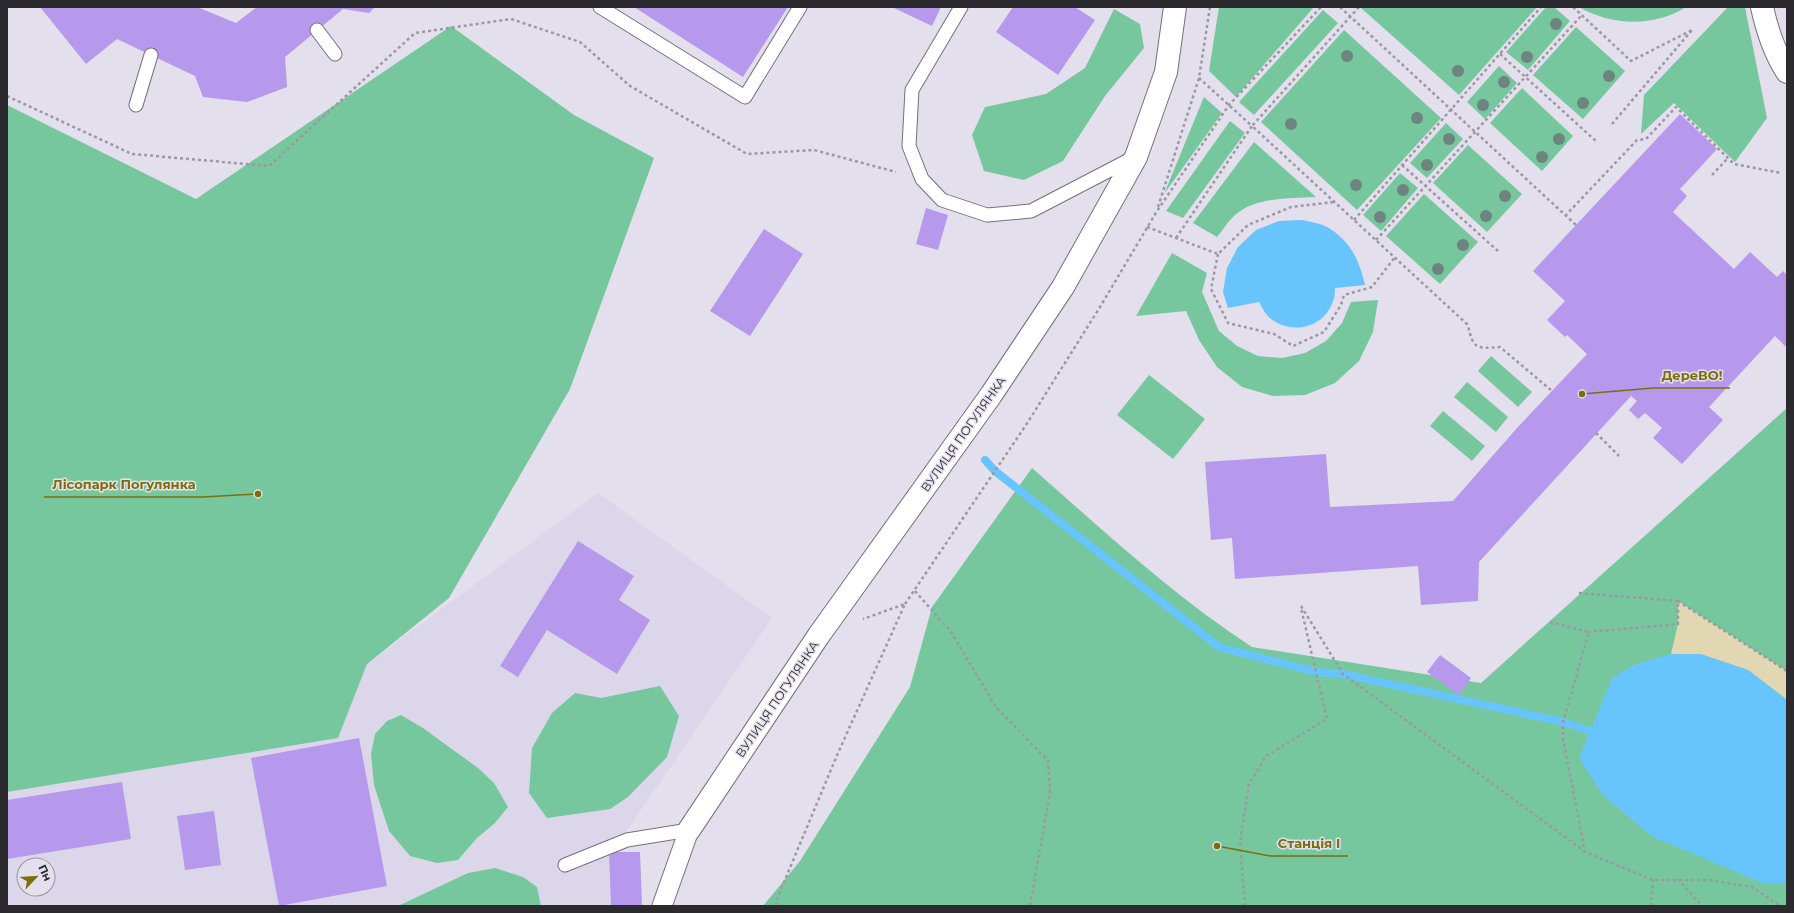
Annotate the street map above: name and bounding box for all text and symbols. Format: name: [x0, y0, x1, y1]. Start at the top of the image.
callout: ДереВО!: [1653, 363, 1730, 388]
text: ДереВО!: [1662, 367, 1723, 383]
street label: ВУЛИЦЯ ПОГУЛЯНКА: [918, 373, 1009, 495]
callout: Лісопарк Погулянка: [44, 472, 203, 497]
text: Лісопарк Погулянка: [52, 476, 196, 492]
street label: ВУЛИЦЯ ПОГУЛЯНКА: [732, 638, 822, 760]
callout: Cтанція I: [1270, 831, 1348, 856]
text: Cтанція I: [1278, 835, 1340, 851]
north arrow: [16, 857, 56, 897]
text: Пн: [35, 862, 55, 883]

